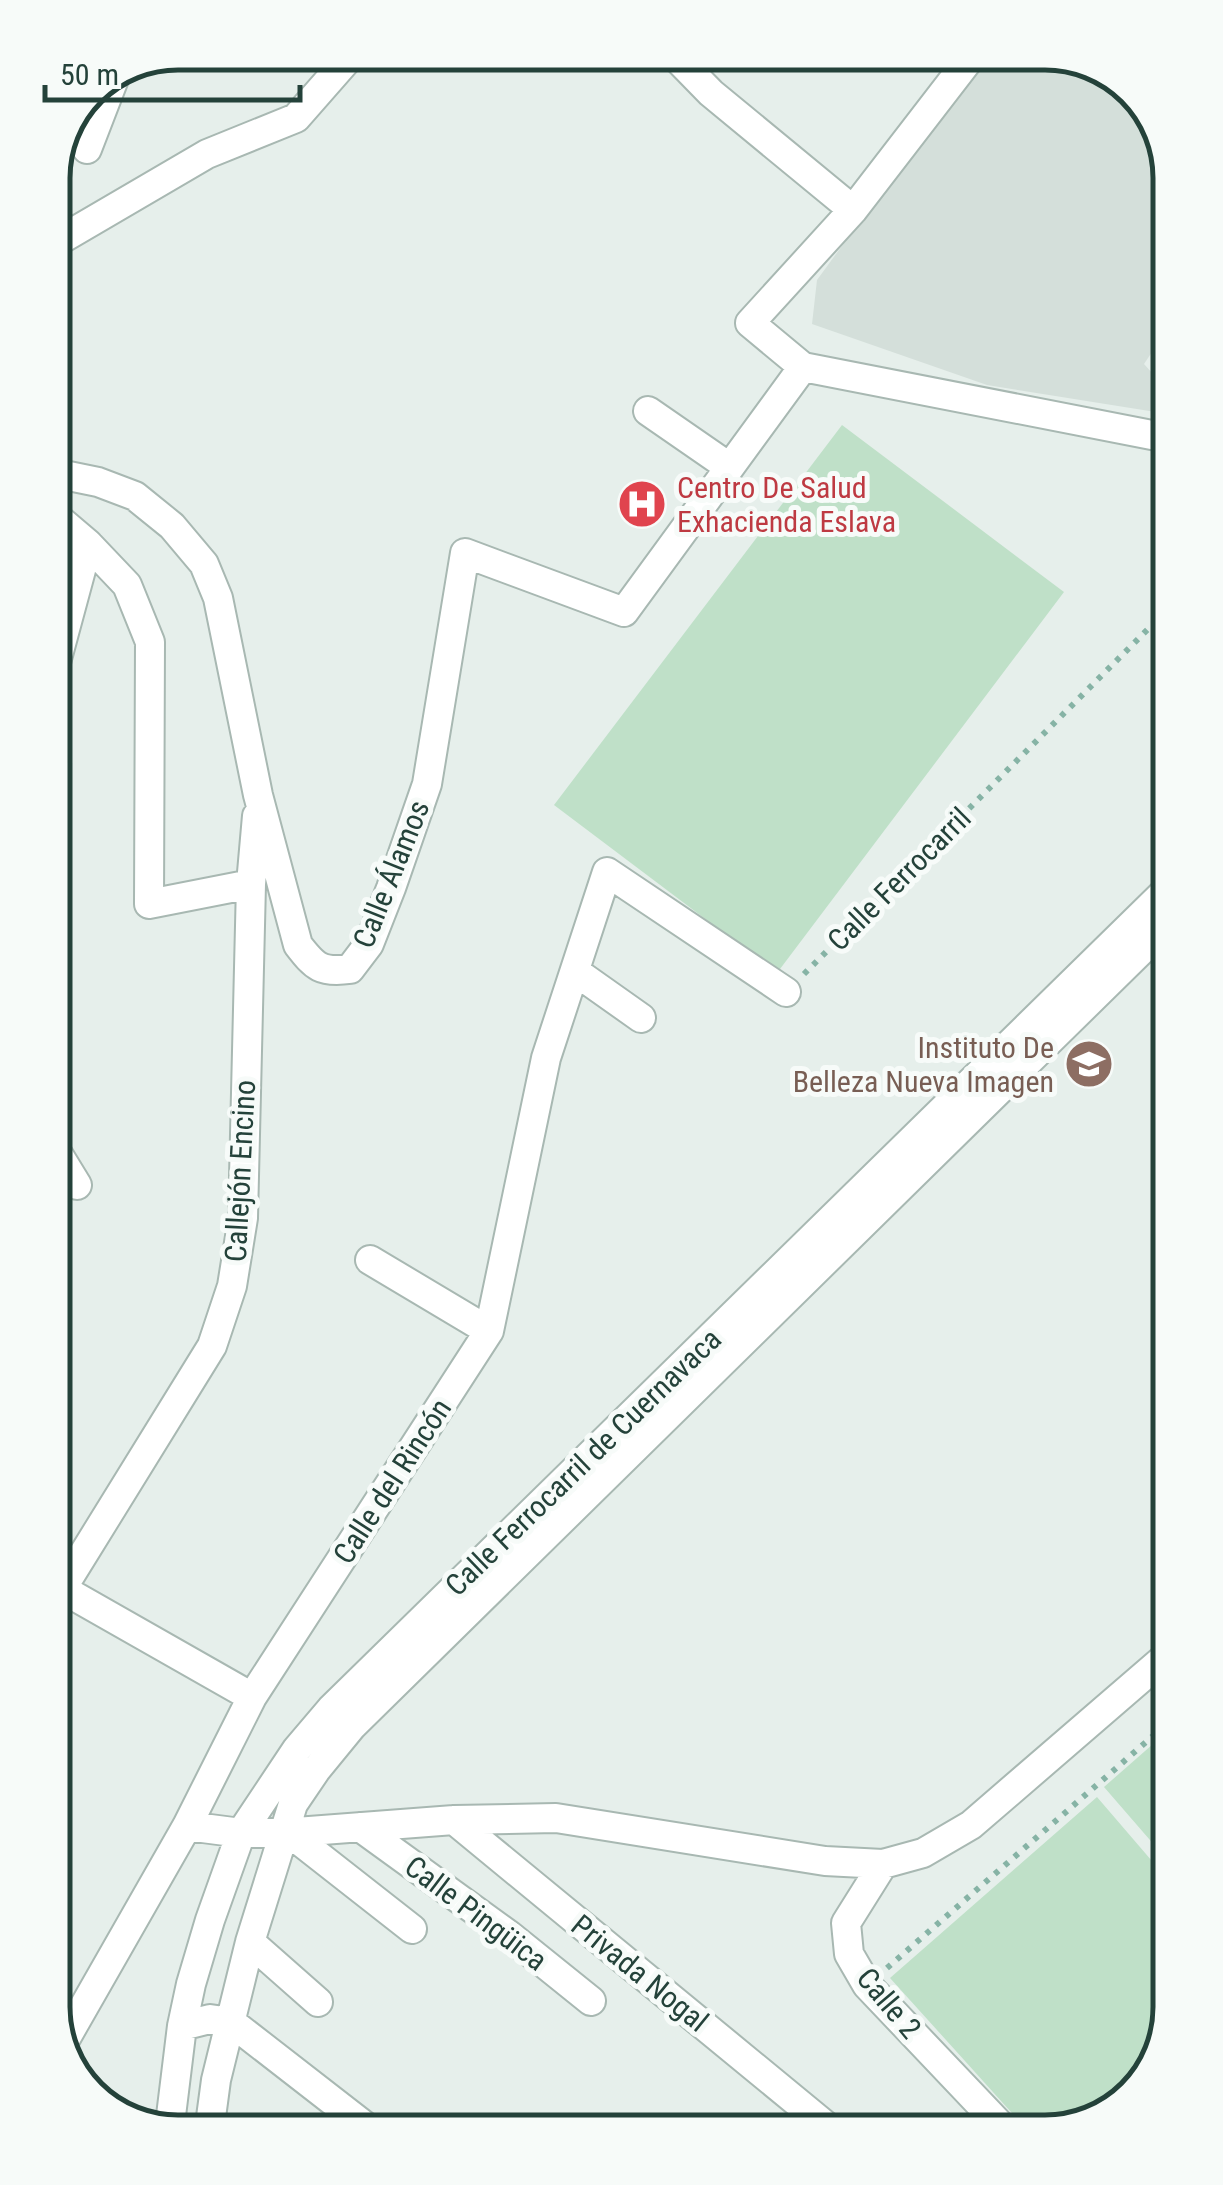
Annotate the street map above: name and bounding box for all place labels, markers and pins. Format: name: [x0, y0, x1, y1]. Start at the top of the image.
place label: Centro De Salud Exhacienda Eslava: [677, 470, 896, 539]
hospital icon: Centro De Salud Exhacienda Eslava: [616, 478, 668, 530]
place label: Instituto De Belleza Nueva Imagen: [793, 1030, 1054, 1099]
school or university icon: Instituto De Belleza Nueva Imagen: [1063, 1038, 1115, 1090]

